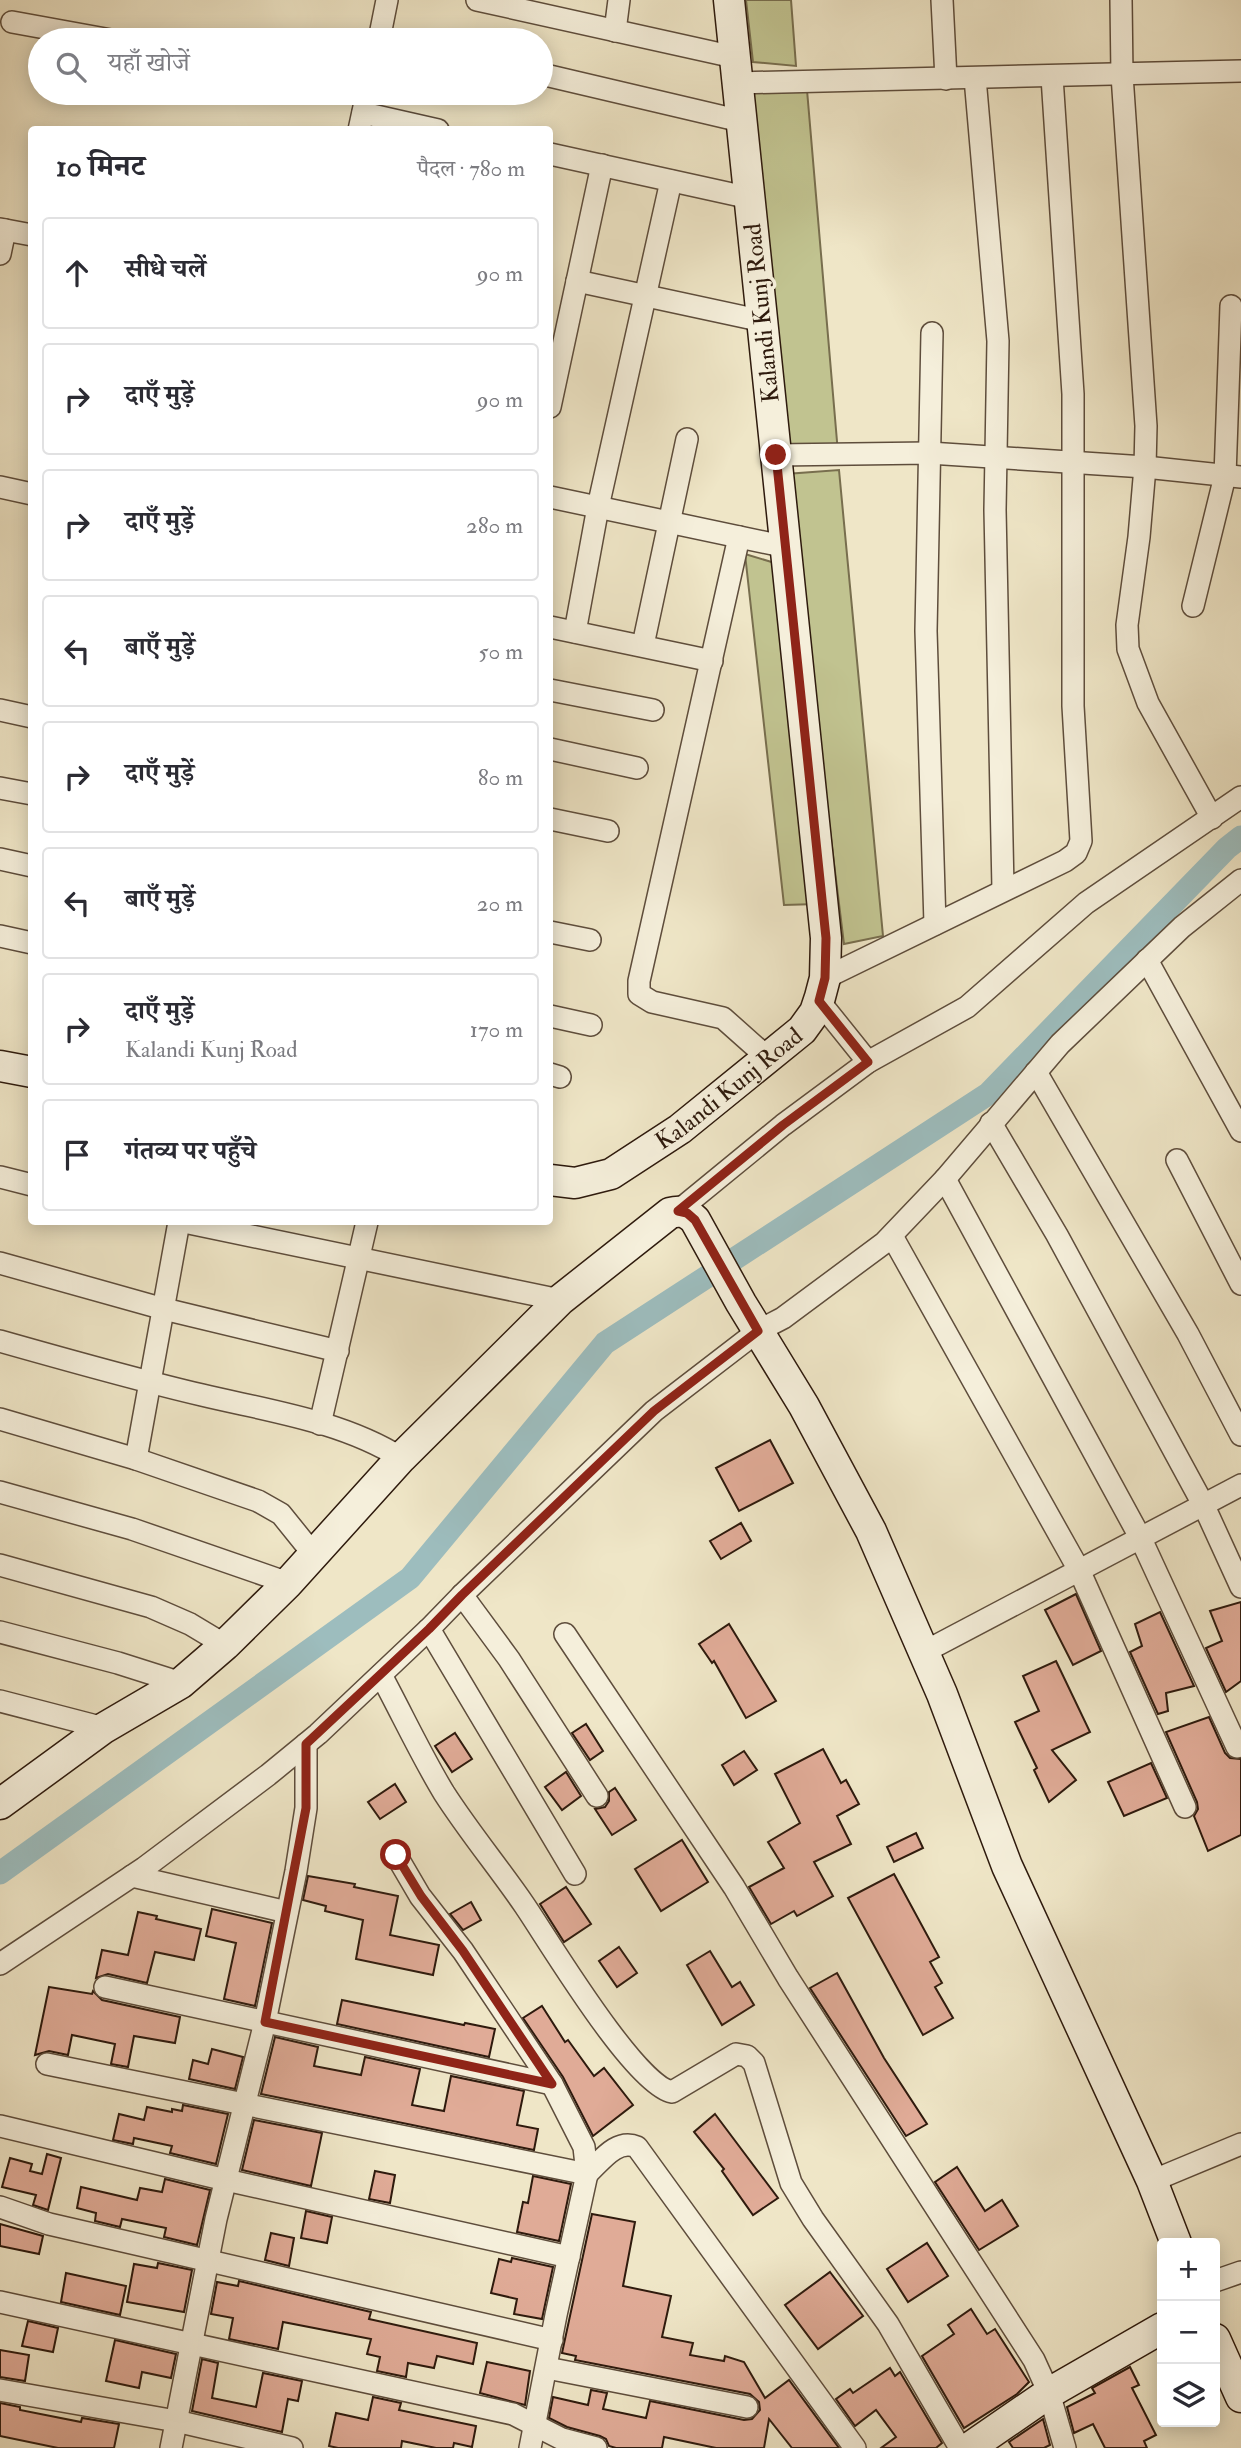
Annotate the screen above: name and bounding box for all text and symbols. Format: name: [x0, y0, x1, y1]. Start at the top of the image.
search box: [28, 28, 553, 105]
text: यहाँ खोजें: [108, 47, 190, 79]
icon: search: [52, 48, 90, 86]
text: 10 मिनट: [56, 148, 145, 185]
text: पैदल · 780 m: [417, 154, 525, 183]
street label: Kalandi Kunj Road: [737, 222, 787, 404]
text: सीधे चलें: [125, 253, 206, 285]
icon: ahead: [58, 254, 96, 292]
text: 90 m: [477, 259, 523, 288]
text: दाएँ मुड़ें: [125, 379, 194, 411]
icon: right: [58, 380, 96, 418]
text: 90 m: [477, 385, 523, 414]
route end: [760, 439, 791, 470]
text: दाएँ मुड़ें: [125, 505, 194, 537]
icon: right: [58, 506, 96, 544]
text: 280 m: [466, 511, 523, 540]
text: बाएँ मुड़ें: [125, 631, 195, 663]
icon: left: [58, 632, 96, 670]
text: 50 m: [479, 637, 523, 666]
text: दाएँ मुड़ें: [125, 757, 194, 789]
icon: right: [58, 758, 96, 796]
text: 80 m: [478, 763, 523, 792]
text: बाएँ मुड़ें: [125, 883, 195, 915]
icon: left: [58, 884, 96, 922]
text: 20 m: [477, 889, 523, 918]
text: दाएँ मुड़ें: [125, 995, 194, 1027]
icon: right: [58, 1010, 96, 1048]
text: 170 m: [470, 1015, 523, 1044]
street label: Kalandi Kunj Road: [649, 1020, 809, 1157]
text: Kalandi Kunj Road: [125, 1035, 298, 1064]
text: गंतव्य पर पहुँचे: [125, 1135, 256, 1167]
icon: arrive: [58, 1136, 96, 1174]
route start: [380, 1839, 411, 1870]
map controls: [1157, 2238, 1220, 2427]
button: +: [1157, 2238, 1220, 2301]
button: −: [1157, 2301, 1220, 2364]
button: layers: [1157, 2364, 1220, 2427]

